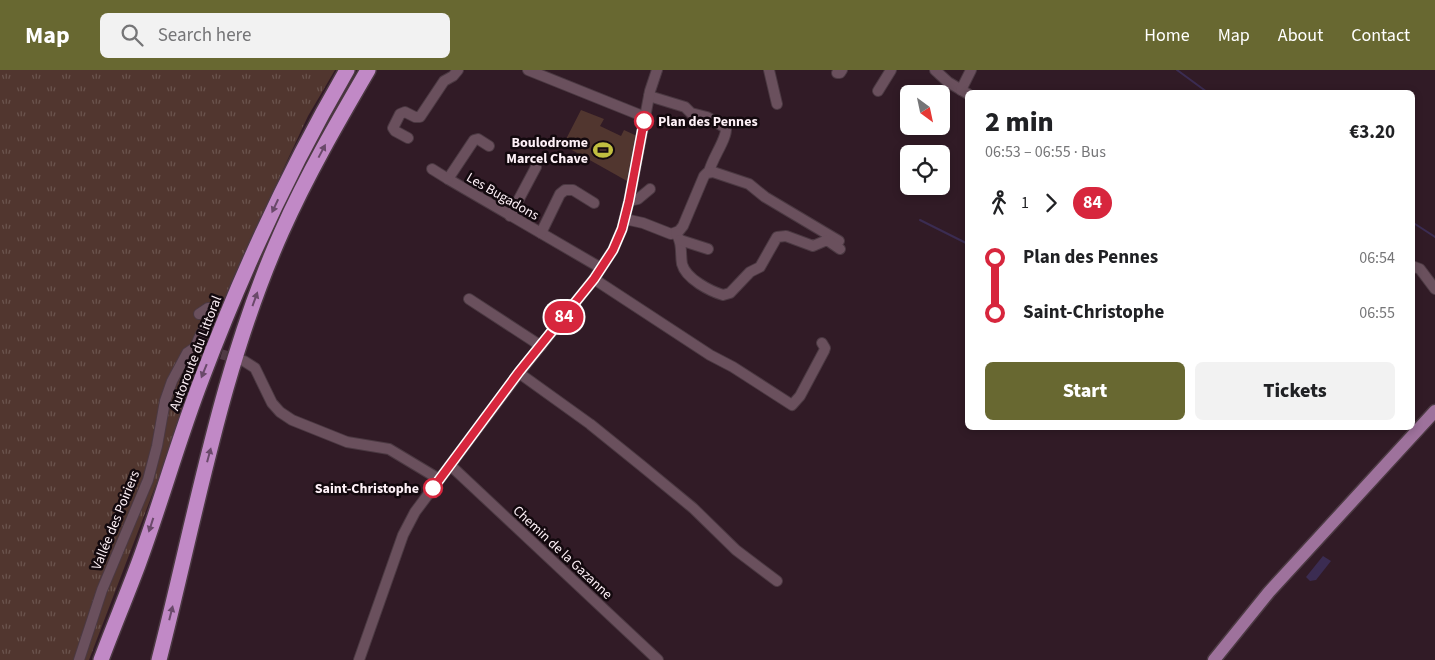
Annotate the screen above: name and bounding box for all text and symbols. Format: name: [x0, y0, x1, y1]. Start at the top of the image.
search box: [100, 13, 450, 58]
text: Map: [25, 18, 70, 53]
icon: search: [118, 21, 146, 49]
text: Search here: [158, 22, 251, 49]
text: Home: [1144, 23, 1190, 48]
text: Map: [1218, 23, 1250, 48]
text: About: [1278, 23, 1323, 48]
text: Contact: [1351, 23, 1410, 48]
north arrow: [900, 85, 950, 135]
map controls: [900, 85, 950, 195]
text: 2 min: [985, 102, 1054, 142]
marker: Plan des Pennes: [634, 111, 654, 131]
place label: Plan des Pennes: [658, 112, 758, 132]
text: €3.20: [1349, 119, 1395, 146]
place label: Boulodrome Marcel Chave: [506, 133, 588, 169]
sports icon: Boulodrome Marcel Chave: [592, 139, 614, 161]
text: 06:53 – 06:55 · Bus: [985, 141, 1106, 163]
one-way arrow: [318, 144, 326, 159]
button: locate: [900, 145, 950, 195]
street label: Les Bugadons: [462, 168, 543, 226]
icon: walk: [985, 189, 1013, 217]
icon: forward: [1037, 189, 1065, 217]
text: 84: [1083, 190, 1102, 215]
text: 1: [1021, 192, 1029, 214]
one-way arrow: [271, 199, 279, 213]
text: Plan des Pennes: [1023, 244, 1158, 271]
text: 06:54: [1359, 247, 1395, 269]
one-way arrow: [252, 292, 259, 307]
street label: Autoroute du Littoral: [165, 293, 227, 414]
text: Saint-Christophe: [1023, 299, 1164, 326]
line badge: 84: [542, 301, 586, 333]
text: 06:55: [1359, 302, 1395, 324]
text: 84: [554, 304, 574, 329]
button: Start: [985, 362, 1185, 420]
button: Tickets: [1195, 362, 1395, 420]
one-way arrow: [200, 364, 208, 378]
one-way arrow: [205, 447, 213, 462]
street label: Vallée des Poiriers: [87, 468, 145, 573]
marker: Saint-Christophe: [423, 478, 443, 498]
place label: Saint-Christophe: [315, 479, 419, 499]
street label: Chemin de la Gazanne: [508, 501, 617, 604]
one-way arrow: [147, 517, 154, 532]
one-way arrow: [167, 605, 175, 620]

